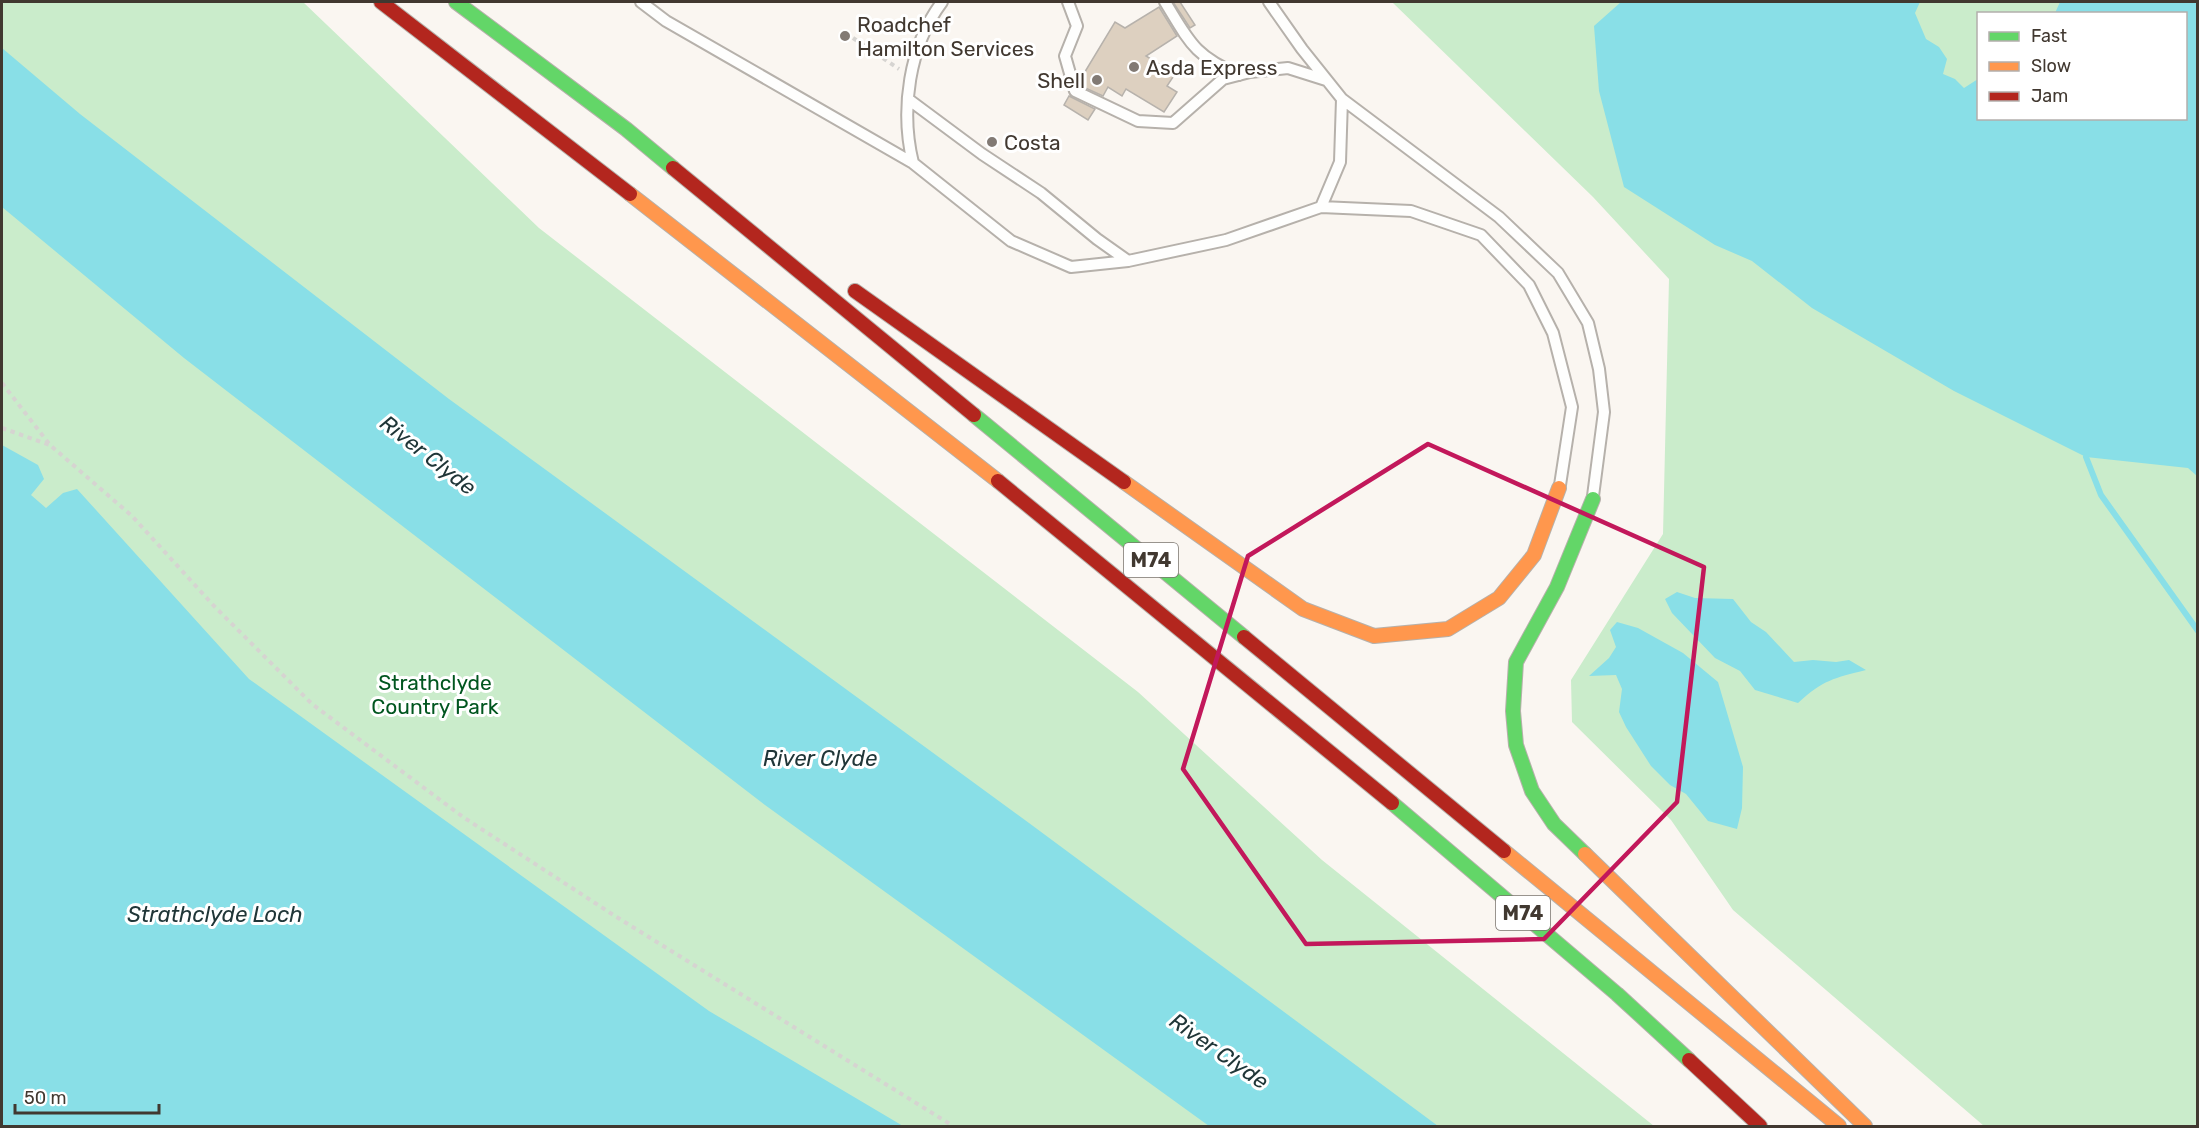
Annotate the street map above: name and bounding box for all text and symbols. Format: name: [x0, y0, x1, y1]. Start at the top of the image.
place label: Roadchef Hamilton Services: [857, 12, 1034, 61]
legend: [1977, 12, 2187, 120]
text: Fast: [2031, 25, 2067, 47]
marker: Roadchef Hamilton Services: [838, 29, 852, 43]
place label: Asda Express: [1146, 55, 1278, 80]
text: Slow: [2031, 55, 2071, 77]
marker: Asda Express: [1127, 60, 1141, 74]
place label: Shell: [1037, 68, 1085, 93]
marker: Shell: [1090, 73, 1104, 87]
text: Jam: [2031, 85, 2068, 107]
place label: Costa: [1004, 130, 1061, 155]
marker: Costa: [985, 135, 999, 149]
water label: River Clyde: [375, 409, 481, 501]
road number: M74: [1124, 543, 1178, 577]
park label: Strathclyde Country Park: [371, 670, 499, 719]
water label: River Clyde: [763, 745, 877, 772]
road number: M74: [1496, 896, 1550, 930]
water label: Strathclyde Loch: [127, 901, 303, 928]
water label: River Clyde: [1164, 1007, 1274, 1095]
scale bar: [15, 1077, 159, 1115]
text: 50 m: [24, 1087, 67, 1109]

